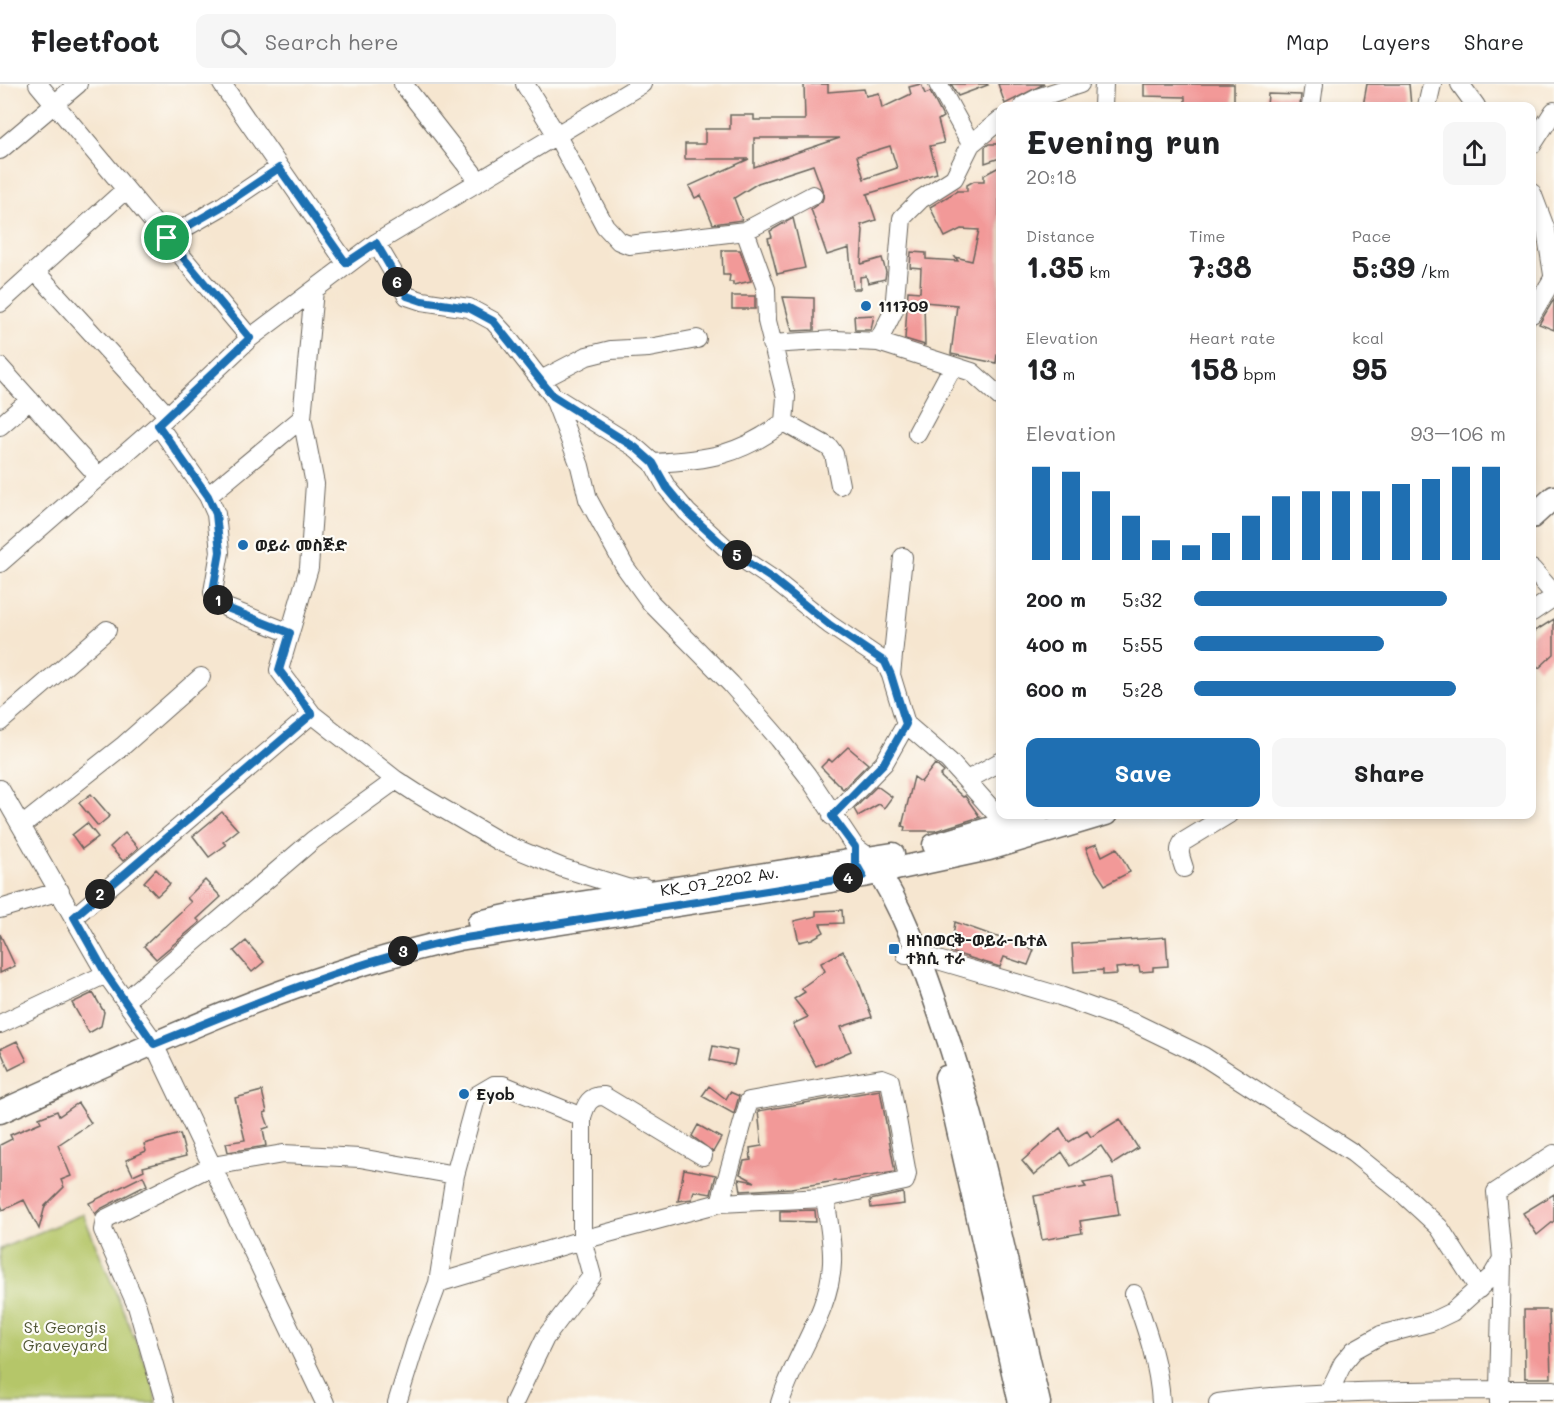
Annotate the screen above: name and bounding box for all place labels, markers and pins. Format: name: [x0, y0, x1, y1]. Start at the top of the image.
pin: [141, 212, 192, 263]
pin: 6: [382, 267, 412, 297]
place label: 111709: [878, 295, 928, 316]
marker: 111709: [859, 299, 873, 313]
place label: ወይራ መስጅድ: [255, 534, 348, 555]
marker: ወይራ መስጅድ: [236, 538, 250, 552]
pin: 5: [722, 540, 752, 570]
pin: 1: [203, 585, 233, 615]
pin: 4: [833, 863, 863, 893]
pin: 2: [85, 879, 115, 909]
place label: ዘነበወርቅ-ወይራ-ቤተል ተክሲ ተራ: [906, 929, 1048, 968]
pin: 3: [388, 936, 418, 966]
marker: ዘነበወርቅ-ወይራ-ቤተል ተክሲ ተራ: [887, 942, 901, 956]
place label: Eyob: [476, 1083, 515, 1104]
marker: Eyob: [457, 1087, 471, 1101]

